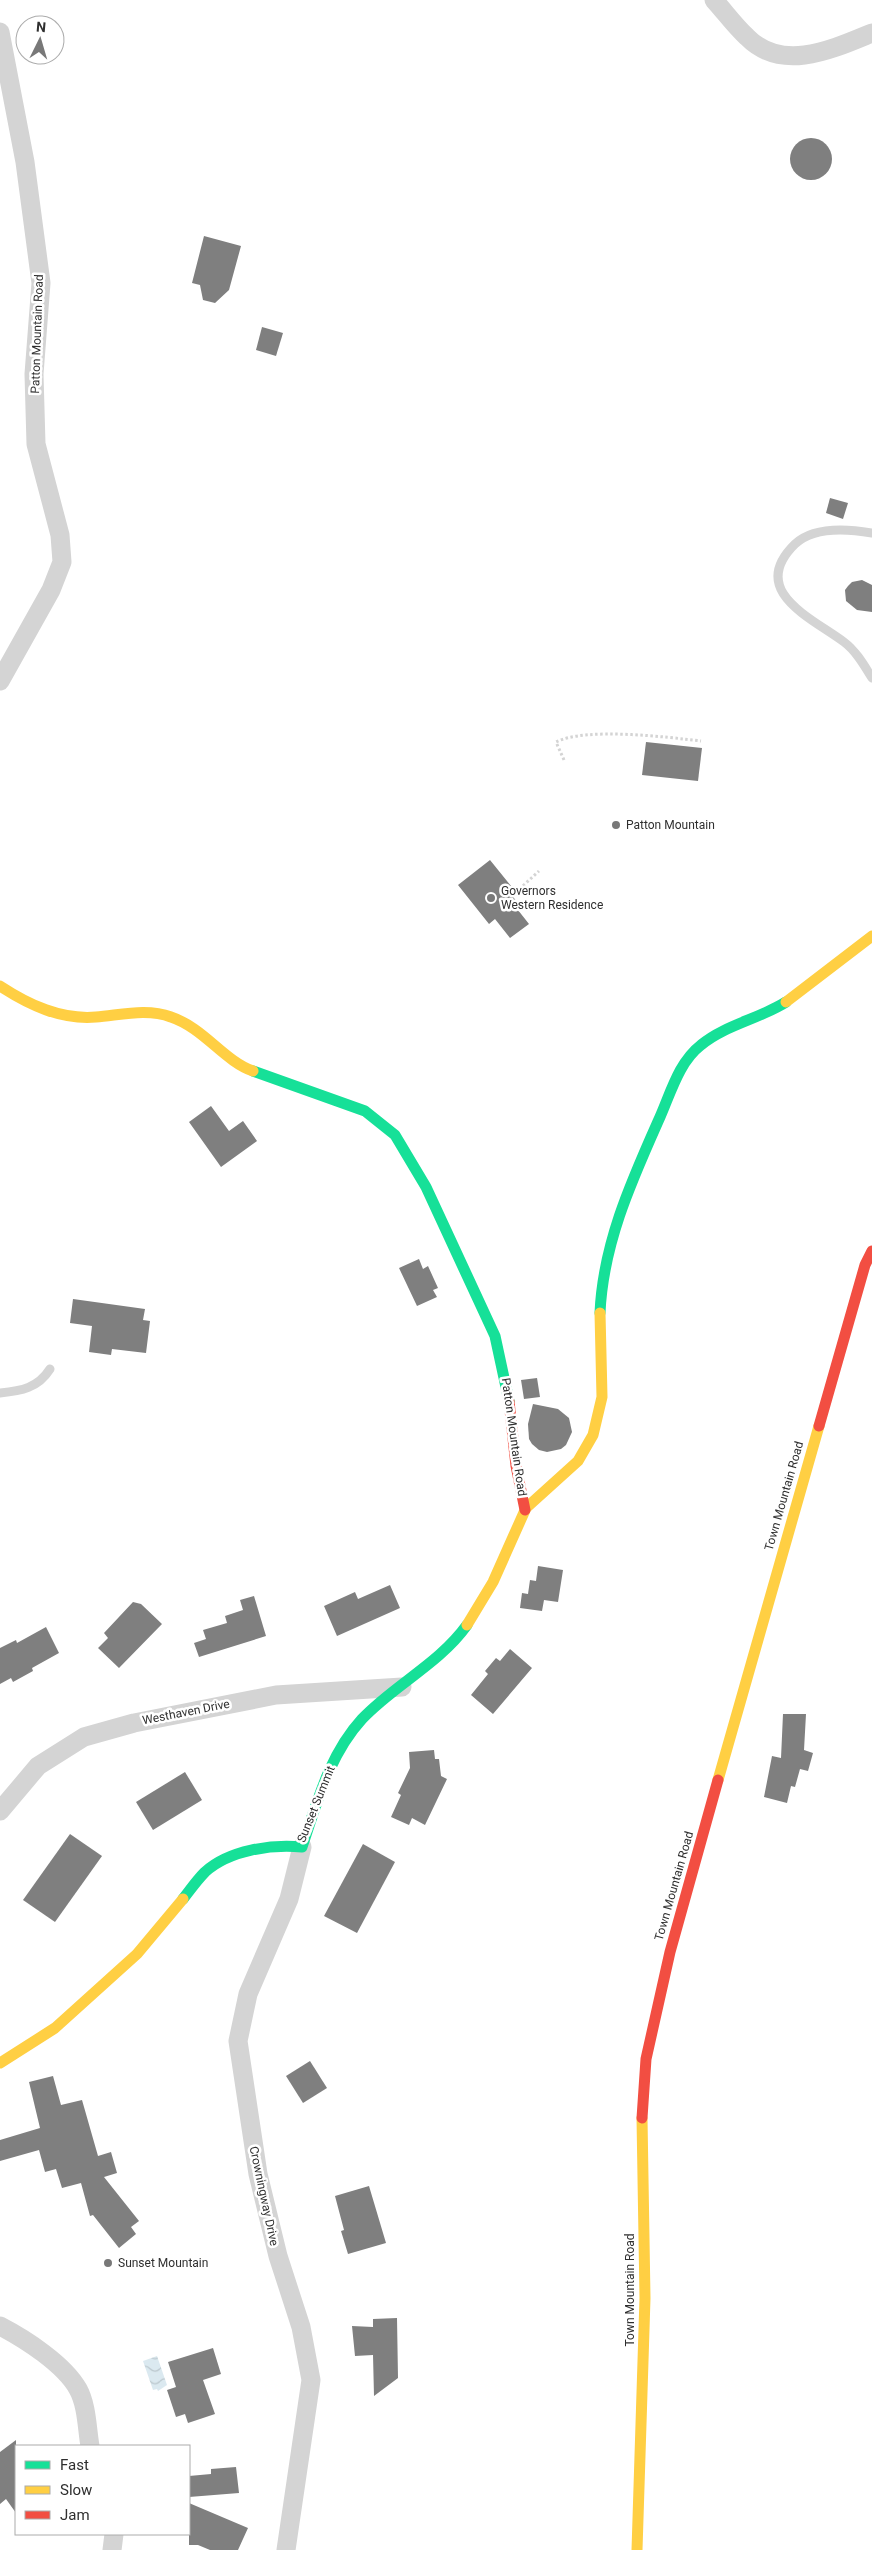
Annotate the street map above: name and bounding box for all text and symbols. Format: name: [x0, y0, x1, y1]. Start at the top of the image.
north arrow: [15, 15, 65, 65]
text: N: [36, 19, 47, 35]
street label: Patton Mountain Road: [28, 274, 46, 394]
place label: Patton Mountain: [626, 818, 715, 832]
marker: Patton Mountain: [610, 819, 622, 831]
place label: Governors Western Residence: [501, 884, 603, 912]
marker: Governors Western Residence: [485, 892, 497, 904]
street label: Patton Mountain Road: [499, 1377, 529, 1497]
street label: Town Mountain Road: [762, 1440, 806, 1552]
street label: Westhaven Drive: [141, 1697, 231, 1727]
street label: Sunset Summit: [294, 1764, 338, 1844]
street label: Town Mountain Road: [652, 1830, 696, 1942]
street label: Crowningway Drive: [247, 2145, 281, 2247]
street label: Town Mountain Road: [623, 2233, 637, 2347]
place label: Sunset Mountain: [118, 2256, 208, 2270]
marker: Sunset Mountain: [102, 2257, 114, 2269]
legend: [15, 2445, 190, 2535]
text: Fast: [60, 2456, 89, 2474]
text: Slow: [60, 2481, 92, 2499]
text: Jam: [60, 2506, 90, 2524]

